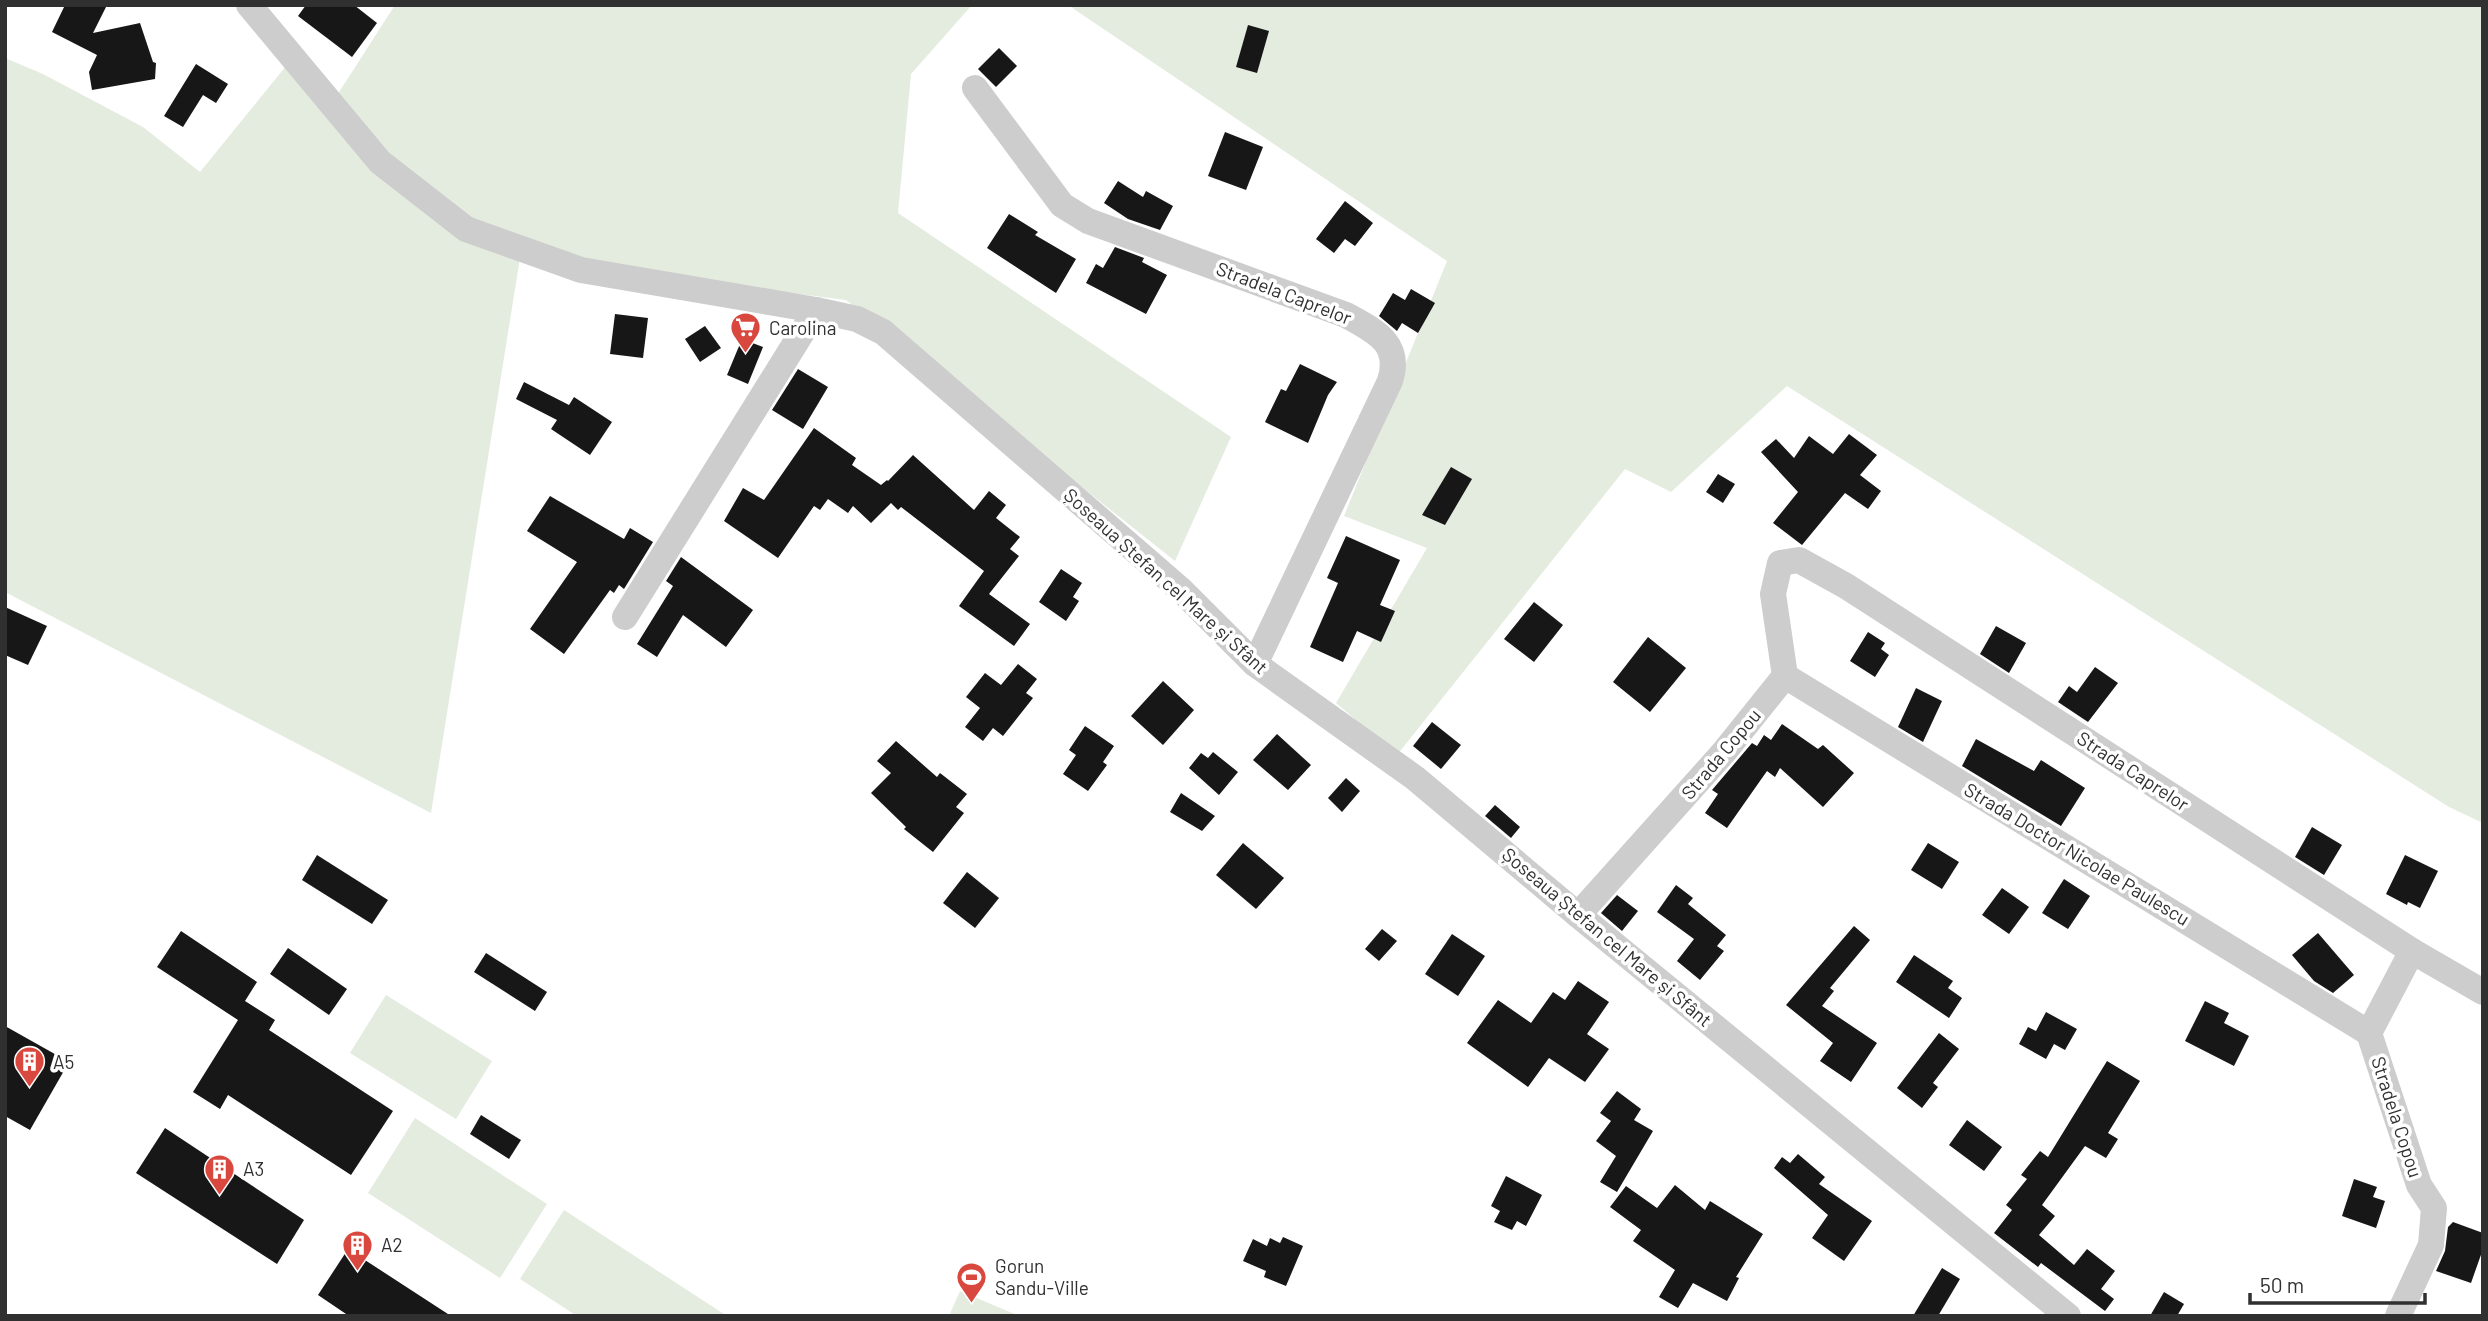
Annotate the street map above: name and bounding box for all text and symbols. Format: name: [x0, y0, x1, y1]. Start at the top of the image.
street label: Stradela Caprelor: [1213, 256, 1355, 329]
supermarket icon: Carolina: [729, 311, 763, 355]
place label: Carolina: [769, 316, 836, 339]
street label: Șoseaua Ștefan cel Mare și Sfânt: [1060, 483, 1273, 678]
street label: Strada Copou: [1676, 704, 1765, 804]
street label: Strada Caprelor: [2073, 726, 2194, 815]
street label: Strada Doctor Nicolae Paulescu: [1960, 777, 2194, 930]
street label: Șoseaua Ștefan cel Mare și Sfânt: [1498, 842, 1717, 1031]
building icon: A5: [13, 1045, 47, 1089]
place label: A5: [53, 1050, 74, 1073]
street label: Stradela Copou: [2367, 1053, 2428, 1180]
building icon: A3: [203, 1152, 237, 1196]
place label: A3: [243, 1157, 264, 1180]
building icon: A2: [341, 1228, 375, 1272]
place label: A2: [381, 1233, 403, 1256]
place label: Gorun Sandu-Ville: [995, 1254, 1089, 1299]
sports icon: Gorun Sandu-Ville: [955, 1260, 989, 1304]
scale bar: [2250, 1262, 2425, 1306]
text: 50 m: [2260, 1272, 2304, 1297]

